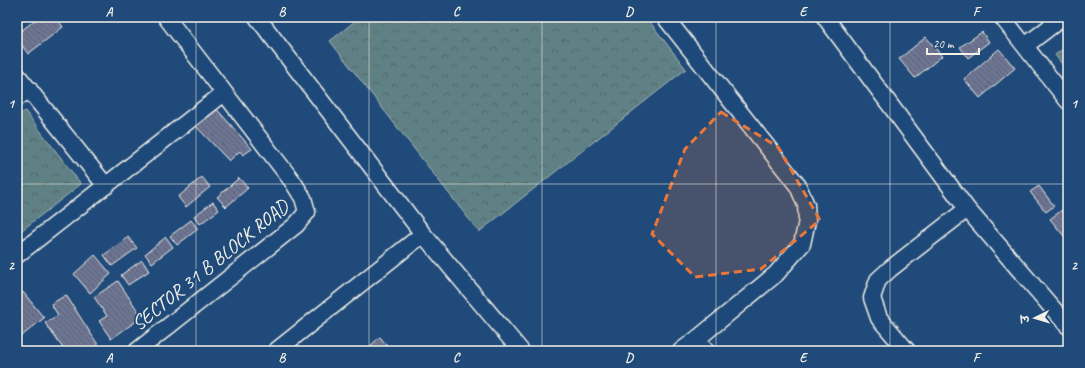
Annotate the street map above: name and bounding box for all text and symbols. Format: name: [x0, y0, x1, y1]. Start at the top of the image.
text: A: [106, 4, 114, 20]
text: B: [279, 4, 287, 20]
text: C: [453, 4, 461, 20]
text: D: [625, 4, 634, 20]
text: E: [800, 4, 809, 20]
text: F: [973, 4, 982, 20]
scale bar: [927, 30, 979, 56]
text: 20 m: [933, 36, 955, 52]
text: 1: [8, 96, 16, 112]
text: 1: [1071, 96, 1079, 112]
street label: SECTOR 31 B BLOCK ROAD: [127, 193, 295, 336]
text: 2: [8, 258, 15, 274]
text: 2: [1071, 258, 1078, 274]
north arrow: [1015, 298, 1055, 338]
text: उ: [1018, 313, 1032, 324]
text: A: [106, 350, 114, 366]
text: B: [279, 350, 287, 366]
text: C: [453, 350, 461, 366]
text: D: [625, 350, 634, 366]
text: E: [800, 350, 809, 366]
text: F: [973, 350, 982, 366]

